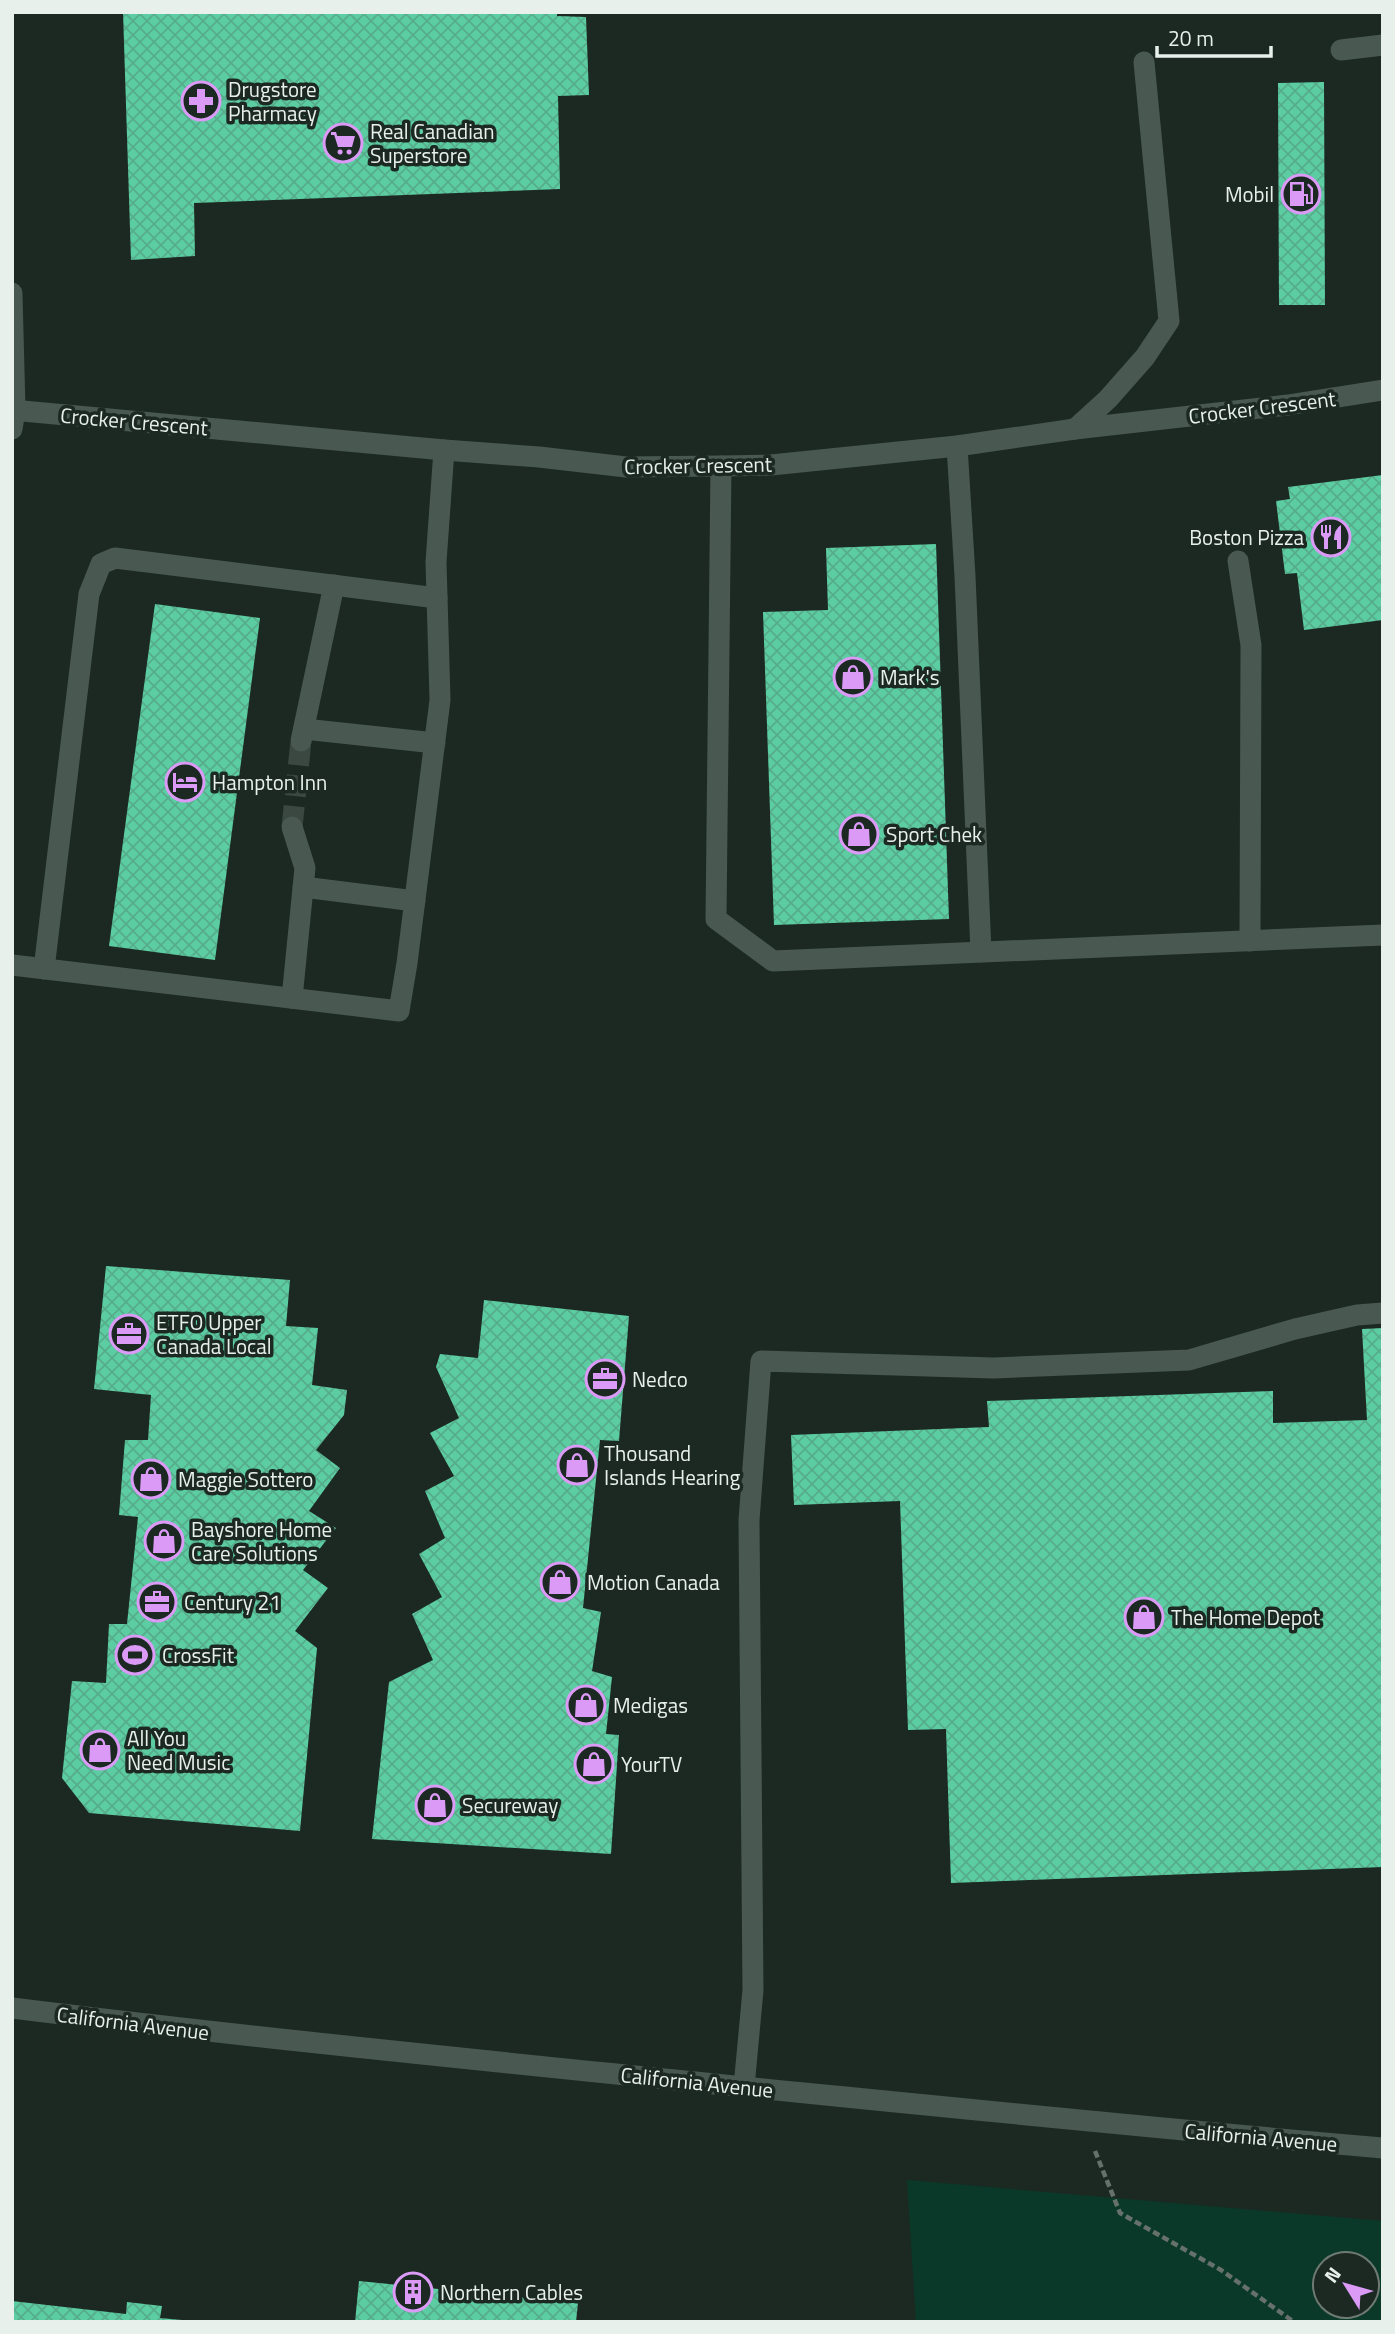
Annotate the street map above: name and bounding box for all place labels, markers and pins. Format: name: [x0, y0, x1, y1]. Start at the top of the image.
place label: Drugstore Pharmacy: [228, 73, 317, 129]
pharmacy icon: Drugstore Pharmacy: [180, 80, 222, 122]
place label: Real Canadian Superstore: [370, 115, 495, 171]
supermarket icon: Real Canadian Superstore: [322, 122, 364, 164]
fuel station icon: Mobil: [1280, 173, 1322, 215]
place label: Mobil: [1225, 178, 1274, 210]
restaurant icon: Boston Pizza: [1310, 516, 1352, 558]
place label: Boston Pizza: [1189, 521, 1304, 553]
shop icon: Mark's: [832, 656, 874, 698]
place label: Mark's: [880, 661, 940, 693]
hotel icon: Hampton Inn: [164, 761, 206, 803]
place label: Hampton Inn: [212, 766, 327, 798]
shop icon: Sport Chek: [838, 813, 880, 855]
place label: Sport Chek: [886, 818, 982, 850]
place label: ETFO Upper Canada Local: [156, 1306, 272, 1362]
office icon: ETFO Upper Canada Local: [108, 1313, 150, 1355]
office icon: Nedco: [584, 1358, 626, 1400]
place label: Nedco: [632, 1363, 688, 1395]
place label: Thousand Islands Hearing: [604, 1437, 740, 1493]
shop icon: Thousand Islands Hearing: [556, 1444, 598, 1486]
shop icon: Maggie Sottero: [130, 1458, 172, 1500]
place label: Maggie Sottero: [178, 1463, 313, 1495]
place label: Bayshore Home Care Solutions: [191, 1513, 332, 1569]
shop icon: Bayshore Home Care Solutions: [143, 1520, 185, 1562]
shop icon: Motion Canada: [539, 1561, 581, 1603]
place label: Motion Canada: [587, 1566, 720, 1598]
office icon: Century 21: [136, 1581, 178, 1623]
place label: Century 21: [184, 1586, 281, 1618]
shop icon: The Home Depot: [1123, 1596, 1165, 1638]
place label: The Home Depot: [1171, 1601, 1321, 1633]
sports icon: CrossFit: [114, 1634, 156, 1676]
place label: CrossFit: [162, 1639, 235, 1671]
shop icon: Medigas: [565, 1684, 607, 1726]
place label: Medigas: [613, 1689, 688, 1721]
place label: All You Need Music: [127, 1722, 230, 1778]
shop icon: All You Need Music: [79, 1729, 121, 1771]
shop icon: YourTV: [573, 1743, 615, 1785]
place label: YourTV: [621, 1748, 682, 1780]
shop icon: Secureway: [414, 1784, 456, 1826]
place label: Secureway: [462, 1789, 558, 1821]
building icon: Northern Cables: [392, 2271, 434, 2313]
place label: Northern Cables: [440, 2276, 583, 2308]

